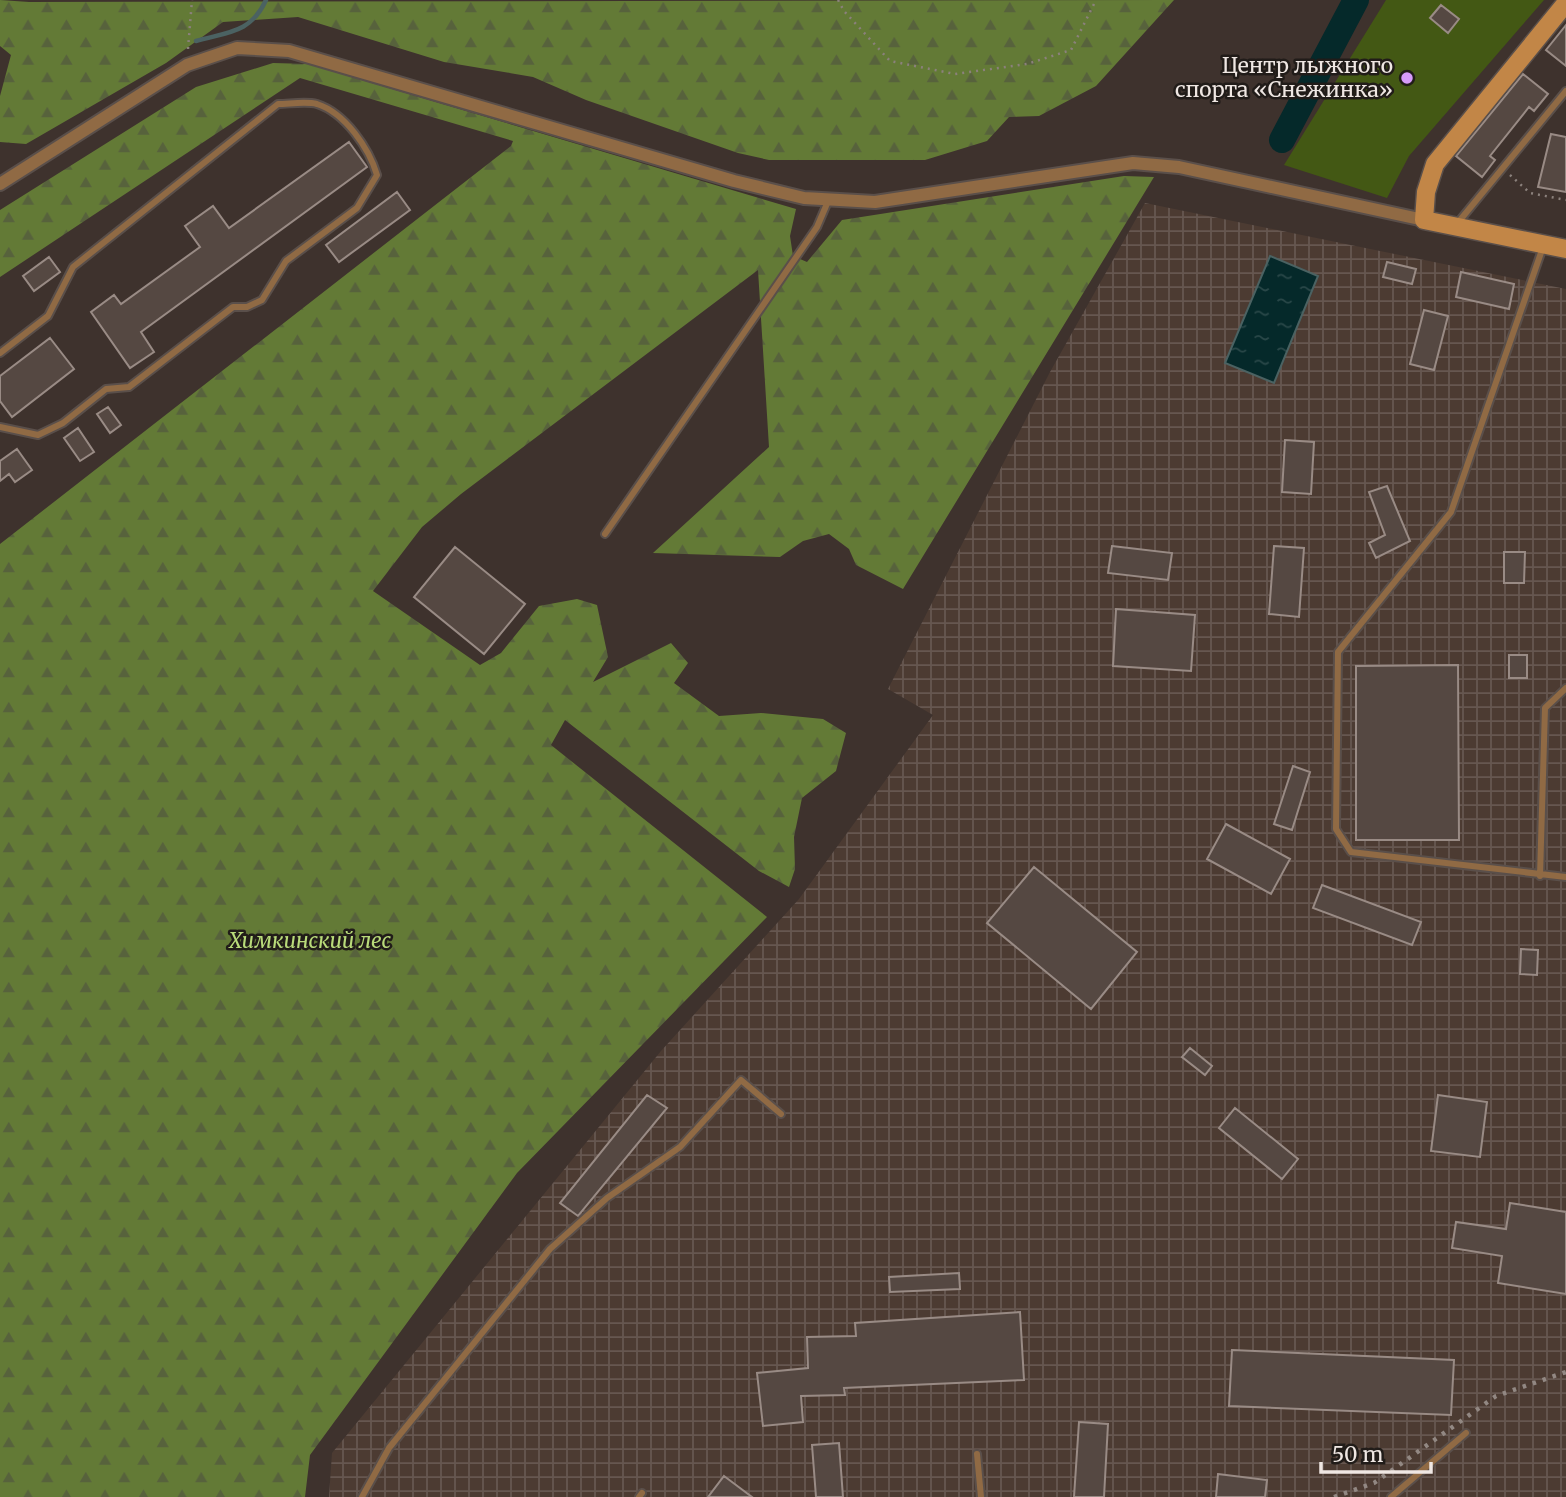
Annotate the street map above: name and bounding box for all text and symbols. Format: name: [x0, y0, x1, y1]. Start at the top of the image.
place label: Центр лыжного спорта «Снежинка»: [1175, 52, 1393, 103]
marker: Центр лыжного спорта «Снежинка»: [1399, 70, 1415, 86]
park label: Химкинский лес: [228, 927, 391, 954]
scale bar: [1321, 1430, 1431, 1474]
text: 50 m: [1332, 1441, 1383, 1468]

